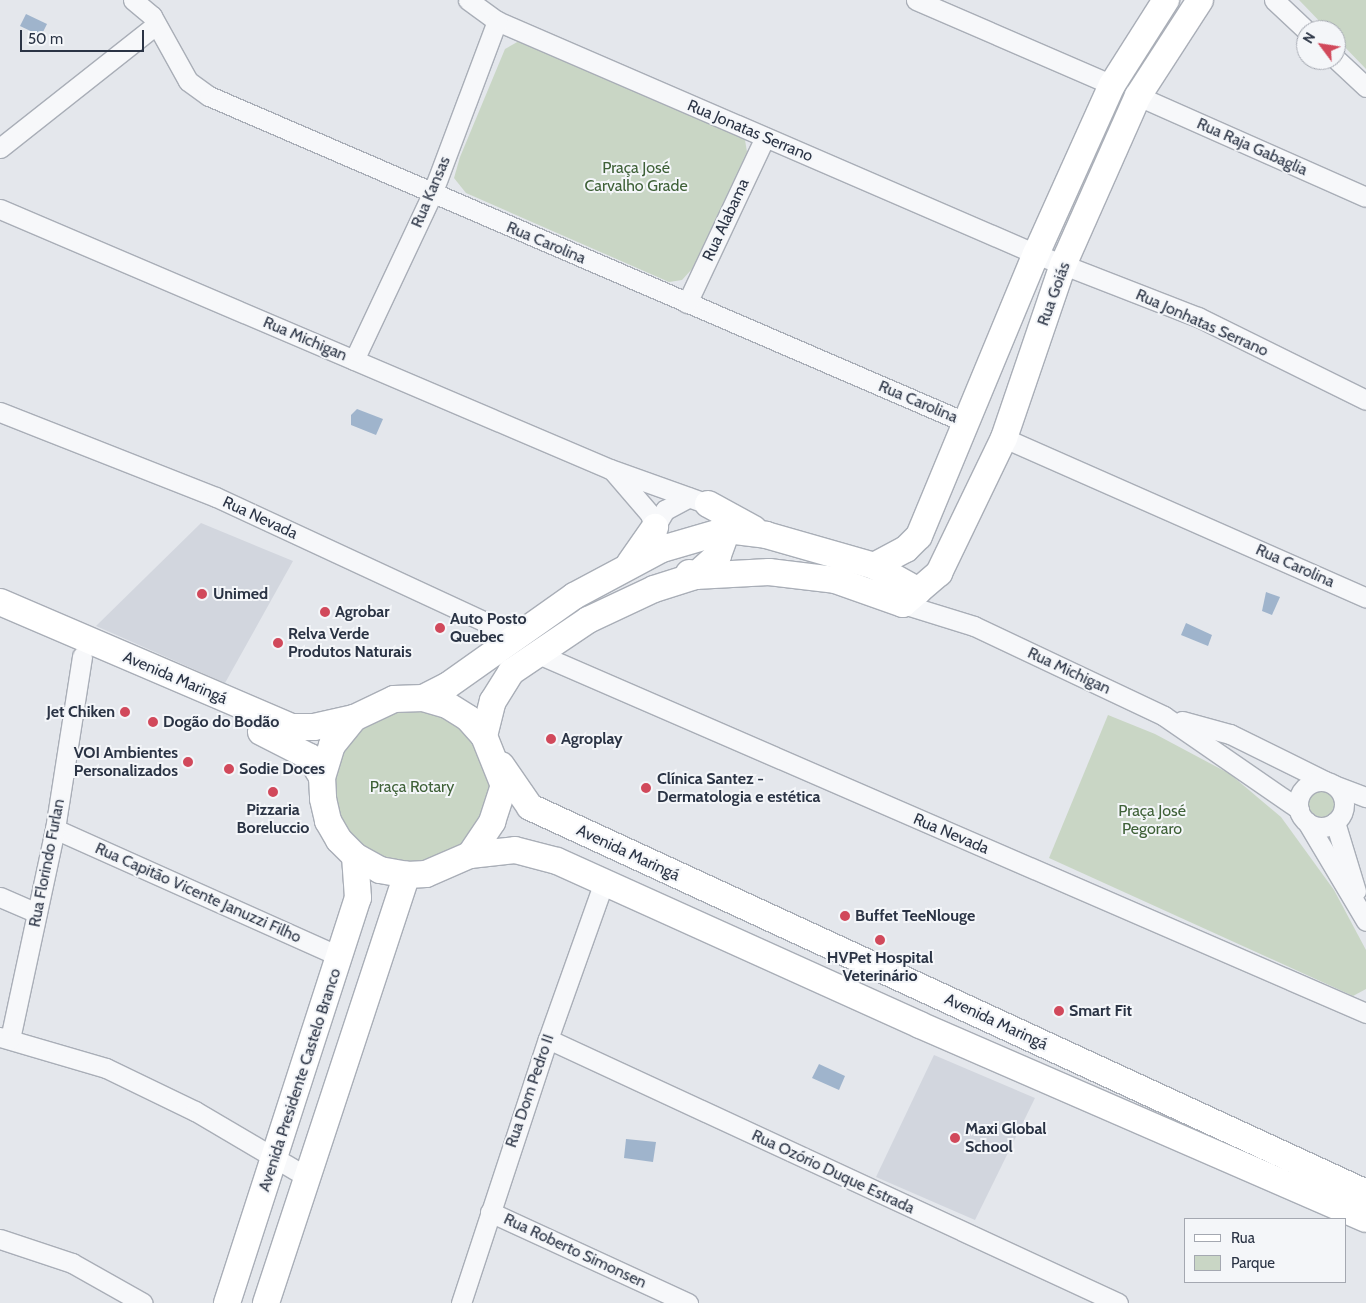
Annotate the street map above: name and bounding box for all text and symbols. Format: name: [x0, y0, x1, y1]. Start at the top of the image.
scale bar: [22, 20, 146, 52]
north arrow: [1296, 20, 1346, 70]
text: N: [1299, 29, 1319, 47]
text: 50 m: [28, 30, 63, 48]
street label: Rua Jonatas Serrano: [684, 96, 816, 166]
street label: Rua Raja Gabaglia: [1194, 114, 1310, 180]
street label: Rua Kansas: [407, 153, 455, 231]
park label: Praça José Carvalho Grade: [584, 158, 688, 196]
street label: Rua Alabama: [699, 176, 753, 264]
street label: Rua Carolina: [504, 218, 588, 268]
street label: Rua Goiás: [1034, 260, 1074, 328]
street label: Rua Jonhatas Serrano: [1133, 285, 1271, 361]
street label: Rua Michigan: [260, 313, 350, 365]
street label: Rua Carolina: [876, 377, 960, 427]
street label: Rua Nevada: [220, 492, 300, 544]
street label: Rua Carolina: [1253, 540, 1337, 592]
place label: Unimed: [213, 584, 268, 604]
marker: Unimed: [195, 587, 209, 601]
place label: Agrobar: [335, 602, 390, 622]
marker: Agrobar: [319, 606, 331, 618]
place label: Auto Posto Quebec: [450, 609, 527, 647]
marker: Auto Posto Quebec: [434, 622, 446, 634]
place label: Relva Verde Produtos Naturais: [288, 624, 412, 662]
marker: Relva Verde Produtos Naturais: [272, 637, 284, 649]
street label: Rua Michigan: [1024, 643, 1114, 699]
street label: Avenida Maringá: [120, 647, 230, 709]
place label: Jet Chiken: [46, 702, 115, 722]
marker: Jet Chiken: [119, 706, 131, 718]
place label: Dogão do Bodão: [163, 712, 279, 732]
marker: Dogão do Bodão: [147, 716, 159, 728]
place label: Agroplay: [561, 729, 623, 749]
marker: Agroplay: [545, 733, 557, 745]
place label: VOI Ambientes Personalizados: [74, 743, 178, 781]
marker: VOI Ambientes Personalizados: [182, 756, 194, 768]
place label: Sodie Doces: [239, 759, 325, 779]
marker: Sodie Doces: [223, 763, 235, 775]
place label: Clínica Santez - Dermatologia e estética: [657, 769, 821, 807]
park label: Praça Rotary: [370, 777, 454, 797]
marker: Clínica Santez - Dermatologia e estética: [639, 781, 653, 795]
marker: Pizzaria Boreluccio: [267, 786, 279, 798]
street label: Rua Florindo Furlan: [25, 797, 69, 929]
place label: Pizzaria Boreluccio: [237, 800, 309, 838]
park label: Praça José Pegoraro: [1118, 801, 1186, 839]
street label: Rua Nevada: [910, 809, 992, 859]
street label: Avenida Maringá: [573, 821, 683, 885]
street label: Rua Capitão Vicente Januzzi Filho: [92, 839, 304, 947]
place label: Buffet TeeNlouge: [855, 906, 975, 926]
marker: Buffet TeeNlouge: [839, 910, 851, 922]
marker: HVPet Hospital Veterinário: [874, 934, 886, 946]
place label: HVPet Hospital Veterinário: [827, 948, 933, 986]
street label: Avenida Presidente Castelo Branco: [255, 966, 345, 1194]
street label: Avenida Maringá: [941, 990, 1051, 1054]
place label: Smart Fit: [1069, 1001, 1132, 1021]
marker: Smart Fit: [1053, 1005, 1065, 1017]
street label: Rua Dom Pedro II: [502, 1032, 558, 1150]
place label: Maxi Global School: [965, 1119, 1047, 1157]
street label: Rua Ozório Duque Estrada: [749, 1126, 917, 1218]
marker: Maxi Global School: [949, 1132, 961, 1144]
street label: Rua Roberto Simonsen: [501, 1209, 649, 1293]
legend: [1184, 1218, 1346, 1283]
text: Rua: [1231, 1229, 1255, 1247]
text: Parque: [1231, 1254, 1275, 1272]

